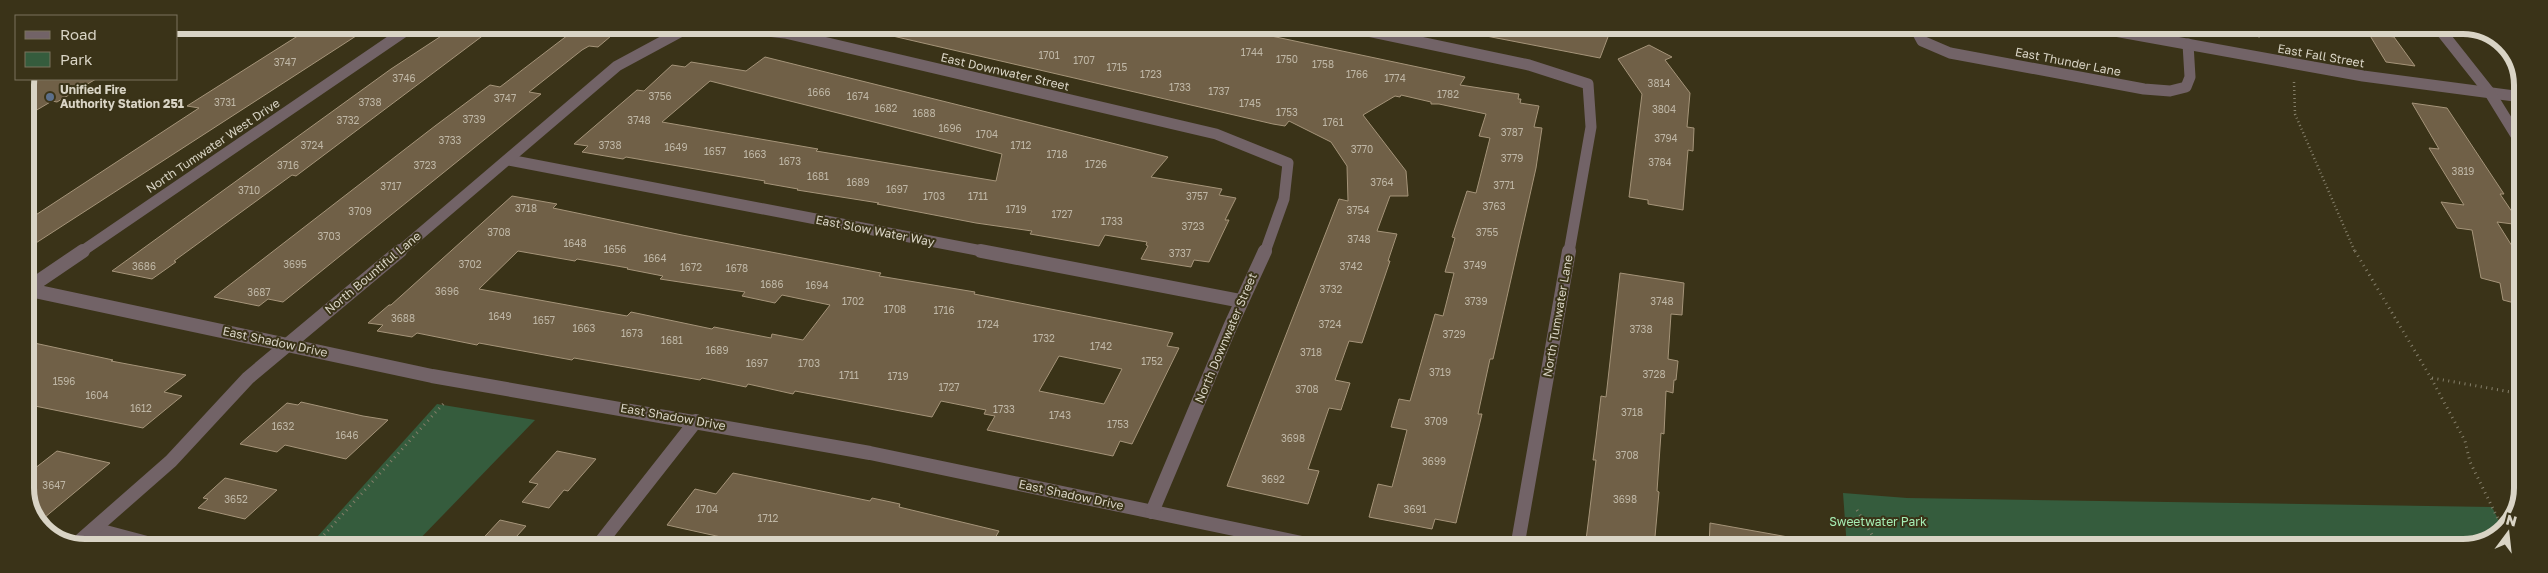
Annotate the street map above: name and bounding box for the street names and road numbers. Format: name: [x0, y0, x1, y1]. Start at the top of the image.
street label: East Fall Street: [2276, 40, 2366, 71]
street label: East Thunder Lane: [2014, 44, 2122, 79]
street label: East Downwater Street: [939, 49, 1071, 94]
street label: North Tumwater West Drive: [143, 95, 282, 196]
street label: East Slow Water Way: [814, 212, 936, 249]
street label: North Bountiful Lane: [322, 228, 424, 317]
street label: North Tumwater Lane: [1539, 253, 1576, 378]
street label: North Downwater Street: [1191, 270, 1260, 405]
street label: East Shadow Drive: [221, 323, 329, 360]
street label: East Shadow Drive: [619, 400, 727, 433]
street label: East Shadow Drive: [1017, 476, 1125, 513]

